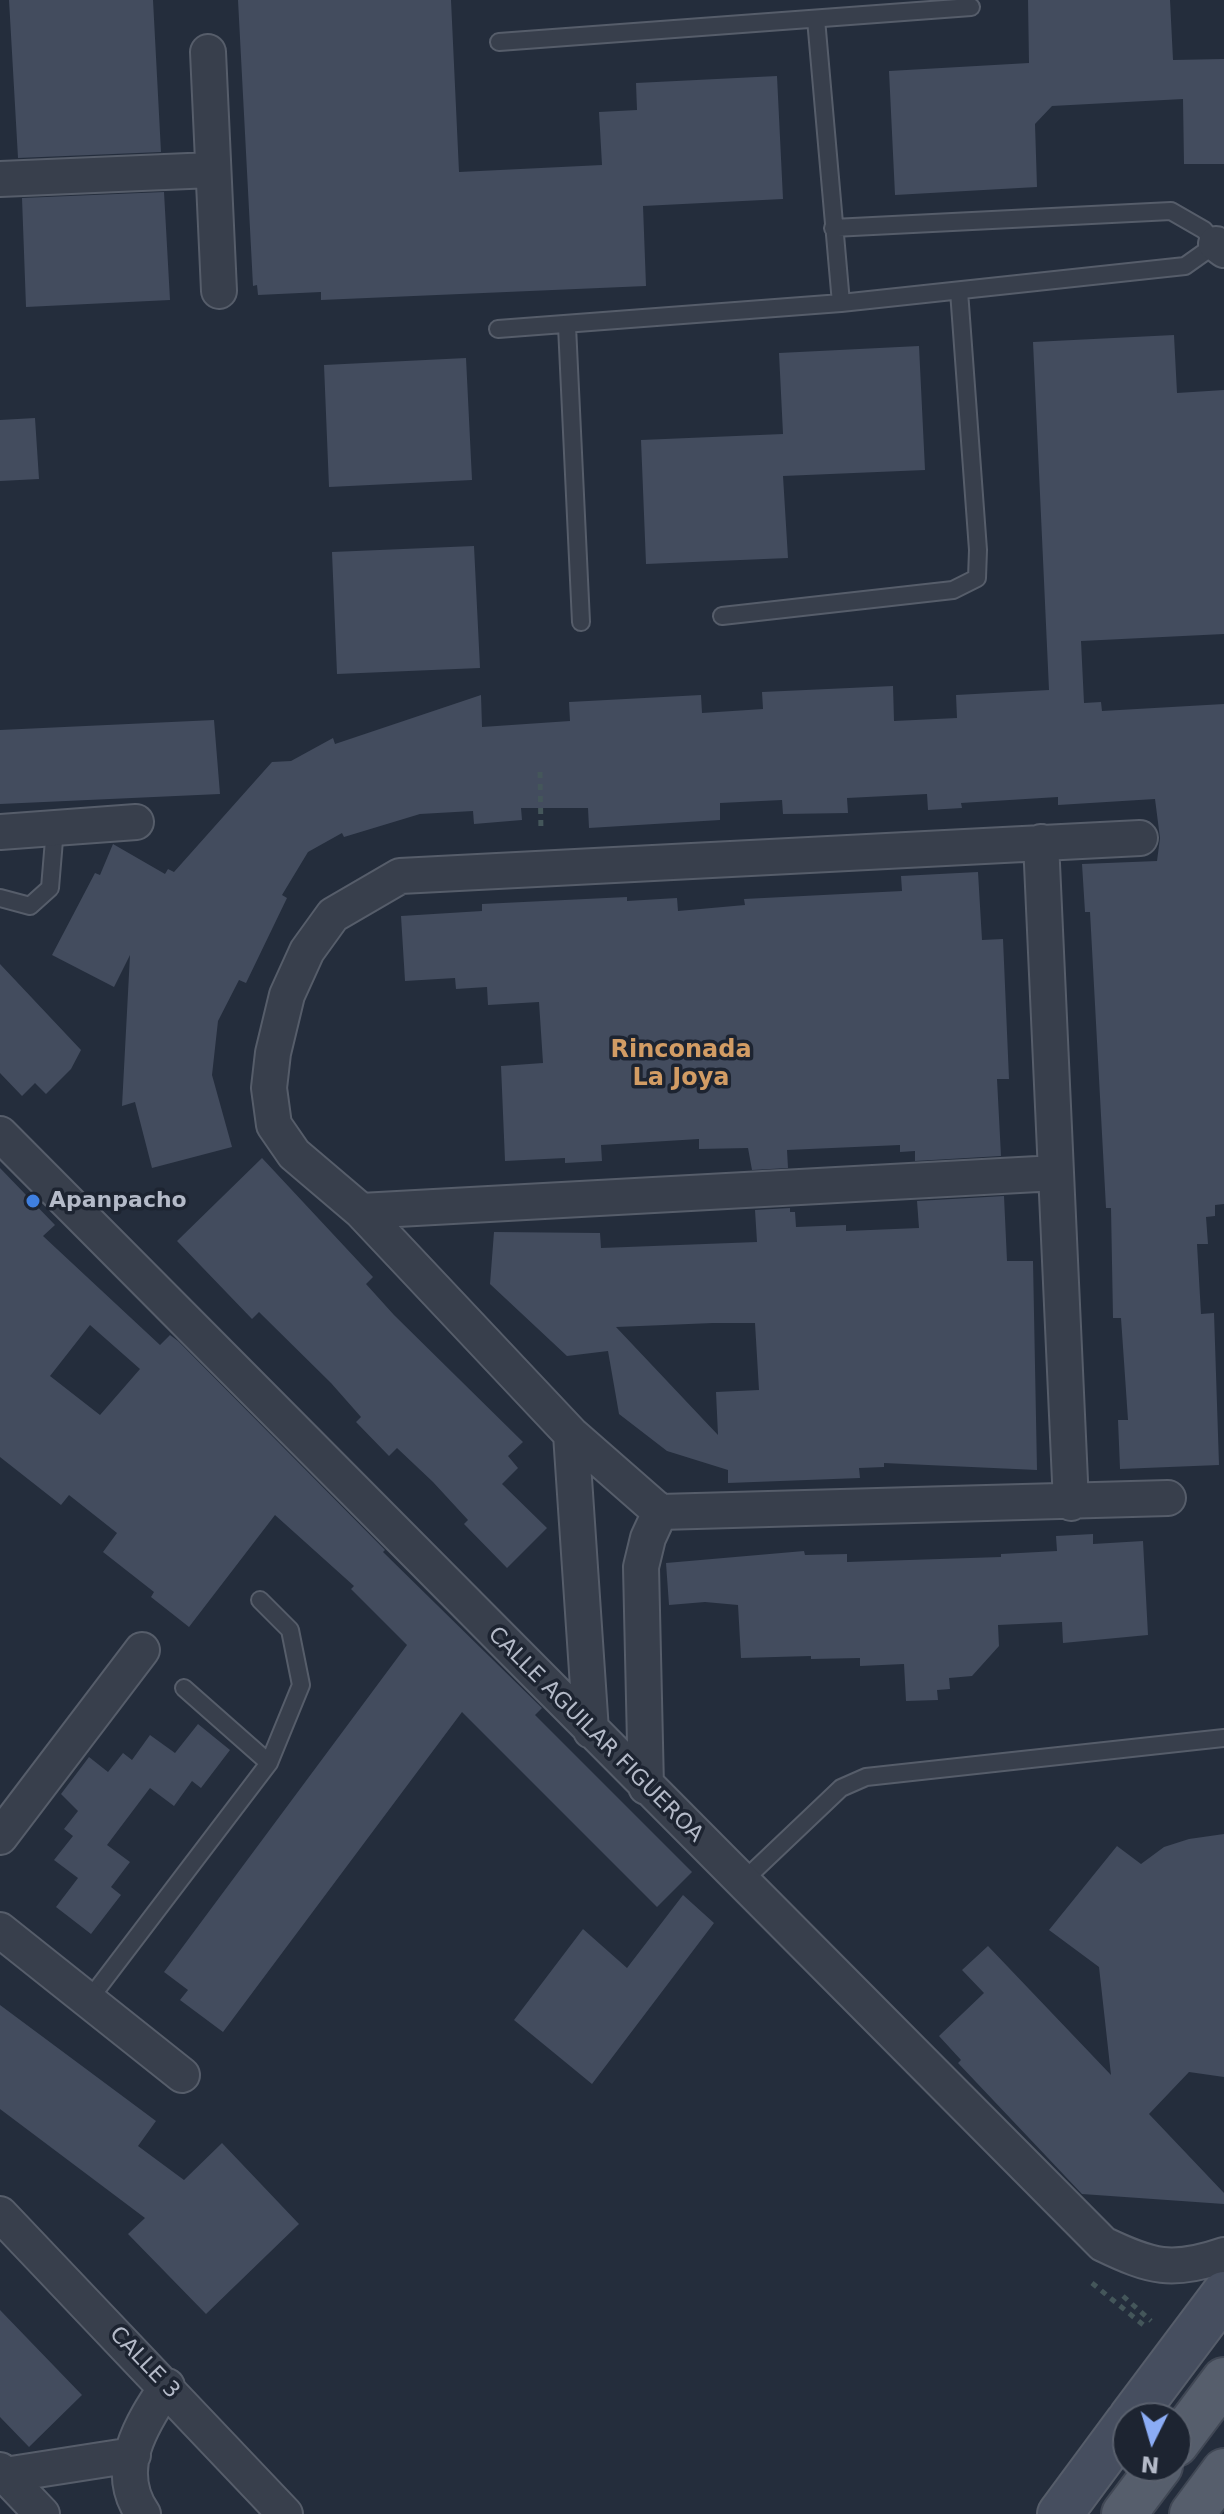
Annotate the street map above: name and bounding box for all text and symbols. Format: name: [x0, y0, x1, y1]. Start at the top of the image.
district label: Rinconada La Joya: [610, 1037, 752, 1093]
place label: Apanpacho: [49, 1188, 187, 1214]
marker: Apanpacho: [24, 1192, 42, 1210]
street label: CALLE AGUILAR FIGUEROA: [482, 1622, 708, 1848]
street label: CALLE 3: [103, 2322, 185, 2404]
north arrow: [1112, 2402, 1192, 2482]
text: N: [1140, 2451, 1160, 2478]

